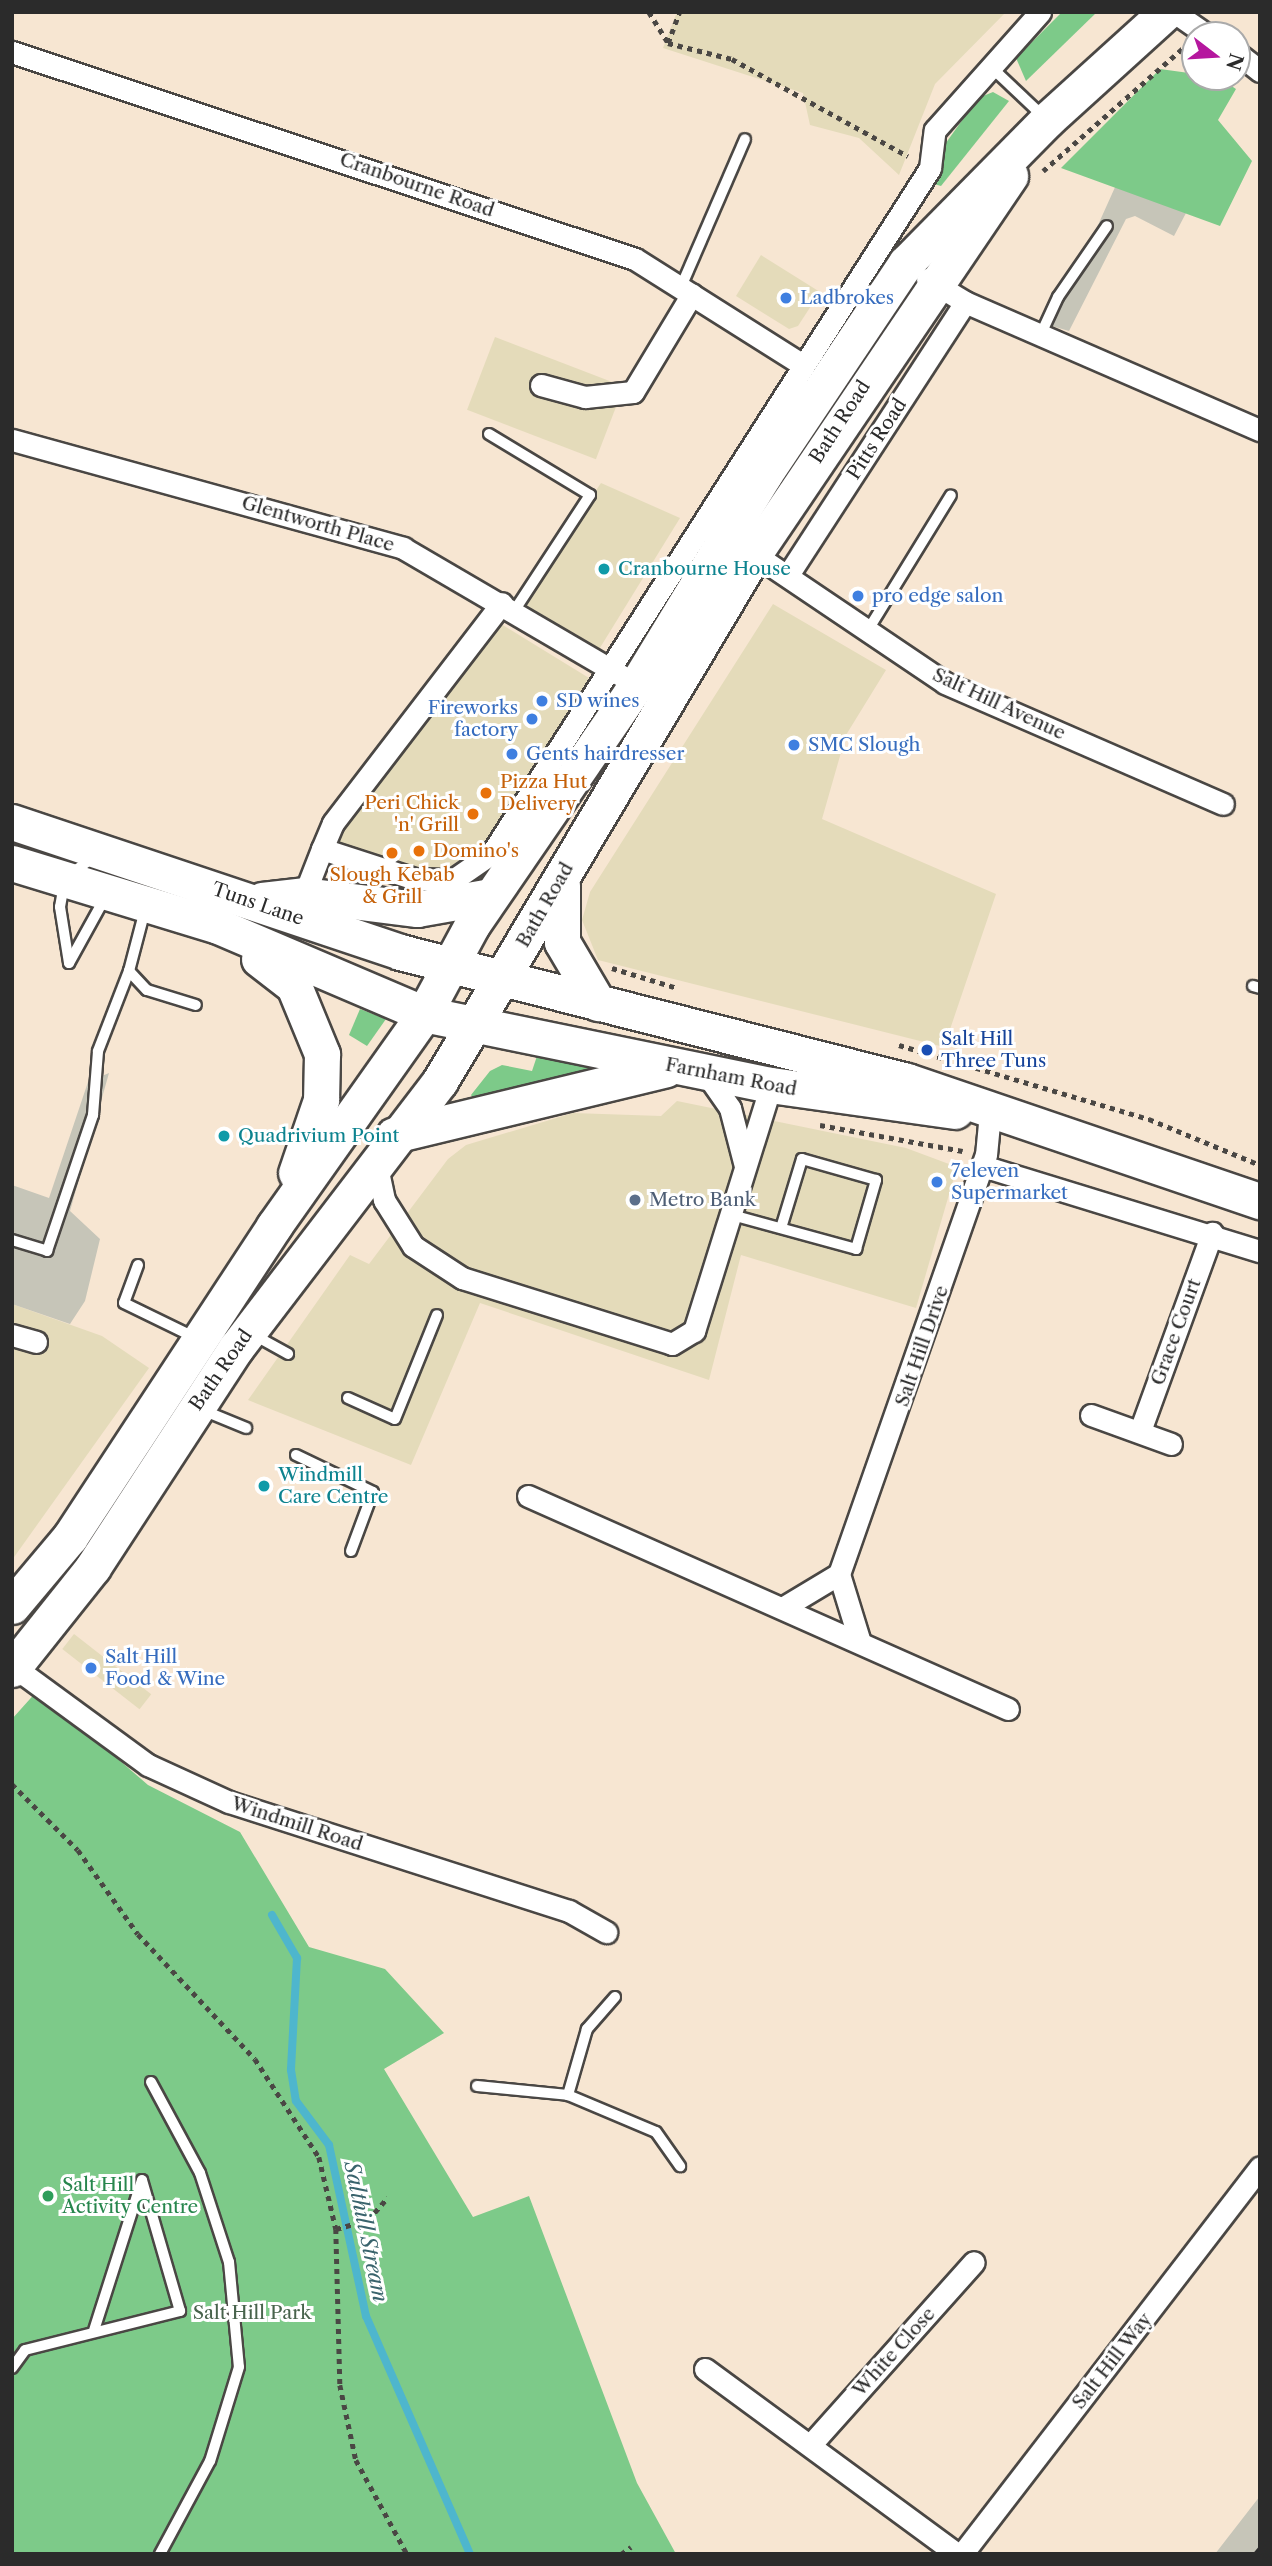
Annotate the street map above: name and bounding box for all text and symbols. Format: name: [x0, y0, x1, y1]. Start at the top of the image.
north arrow: [1181, 21, 1251, 91]
text: N: [1221, 50, 1248, 73]
street label: Cranbourne Road: [337, 148, 497, 222]
place label: Ladbrokes: [800, 287, 894, 309]
marker: Ladbrokes: [778, 290, 794, 306]
street label: Bath Road: [805, 376, 875, 468]
street label: Pitts Road: [842, 394, 912, 484]
street label: Glentworth Place: [239, 491, 397, 557]
place label: Cranbourne House: [618, 558, 791, 580]
marker: Cranbourne House: [596, 561, 612, 577]
place label: pro edge salon: [872, 585, 1004, 607]
marker: pro edge salon: [850, 588, 866, 604]
street label: Salt Hill Avenue: [929, 663, 1069, 745]
place label: SD wines: [556, 690, 640, 712]
marker: SD wines: [534, 693, 550, 709]
place label: Fireworks factory: [428, 697, 518, 741]
marker: Fireworks factory: [524, 711, 540, 727]
place label: SMC Slough: [808, 734, 920, 756]
marker: SMC Slough: [786, 737, 802, 753]
place label: Gents hairdresser: [526, 743, 684, 765]
marker: Gents hairdresser: [504, 746, 520, 762]
place label: Pizza Hut Delivery: [500, 771, 587, 815]
marker: Pizza Hut Delivery: [478, 785, 494, 801]
place label: Peri Chick 'n' Grill: [364, 792, 459, 836]
marker: Peri Chick 'n' Grill: [465, 806, 481, 822]
place label: Domino's: [433, 840, 519, 862]
marker: Domino's: [411, 843, 427, 859]
marker: Slough Kebab & Grill: [384, 845, 400, 861]
street label: Bath Road: [512, 859, 578, 951]
place label: Slough Kebab & Grill: [329, 864, 455, 908]
street label: Tuns Lane: [209, 878, 307, 930]
place label: Salt Hill Three Tuns: [941, 1028, 1047, 1072]
marker: Salt Hill Three Tuns: [919, 1042, 935, 1058]
street label: Farnham Road: [663, 1053, 799, 1101]
place label: Quadrivium Point: [238, 1125, 399, 1147]
marker: Quadrivium Point: [216, 1128, 232, 1144]
place label: 7eleven Supermarket: [951, 1160, 1068, 1204]
marker: 7eleven Supermarket: [929, 1174, 945, 1190]
place label: Metro Bank: [649, 1189, 756, 1211]
marker: Metro Bank: [627, 1192, 643, 1208]
street label: Grace Court: [1146, 1276, 1206, 1388]
street label: Salt Hill Drive: [891, 1282, 953, 1410]
street label: Bath Road: [185, 1325, 257, 1415]
place label: Windmill Care Centre: [278, 1464, 388, 1508]
marker: Windmill Care Centre: [256, 1478, 272, 1494]
place label: Salt Hill Food & Wine: [105, 1646, 226, 1690]
marker: Salt Hill Food & Wine: [83, 1660, 99, 1676]
street label: Windmill Road: [228, 1792, 366, 1856]
water label: Salthill Stream: [339, 2159, 393, 2305]
place label: Salt Hill Activity Centre: [62, 2174, 199, 2218]
marker: Salt Hill Activity Centre: [40, 2188, 56, 2204]
park label: Salt Hill Park: [193, 2302, 311, 2324]
street label: White Close: [848, 2303, 940, 2401]
street label: Salt Hill Way: [1067, 2308, 1157, 2414]

